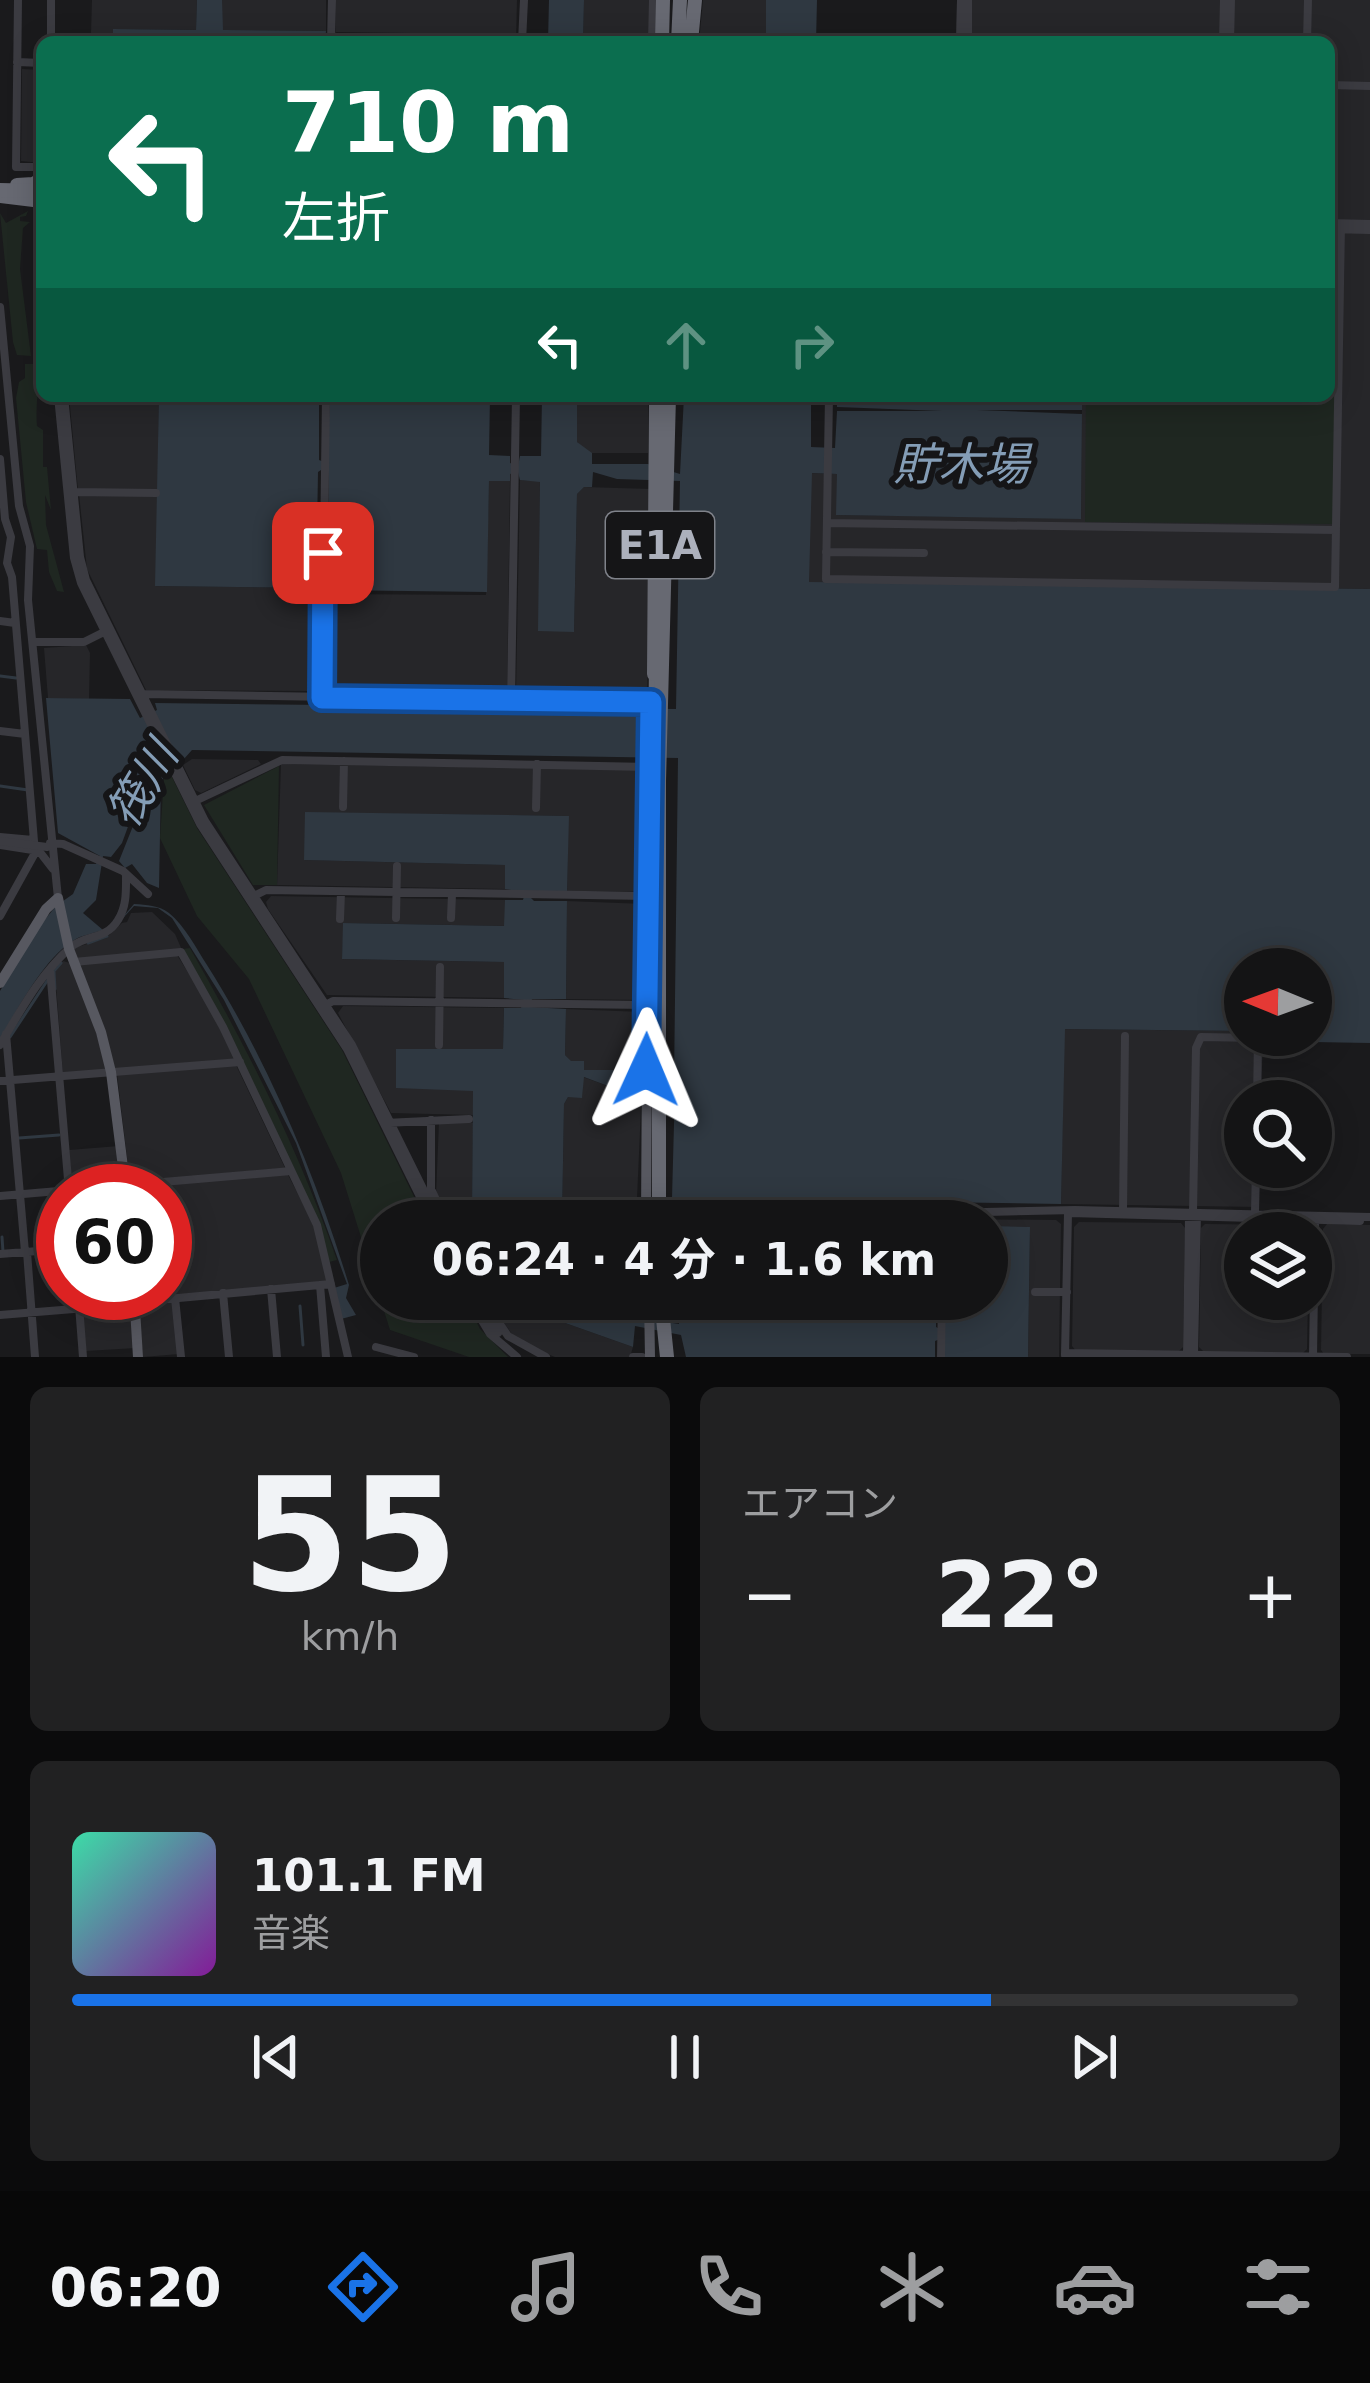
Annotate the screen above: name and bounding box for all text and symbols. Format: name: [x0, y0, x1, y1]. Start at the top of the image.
text: 710 m: [282, 74, 574, 172]
icon: left: [84, 84, 240, 240]
text: 左折: [282, 187, 390, 250]
icon: left: [527, 312, 593, 378]
icon: ahead: [653, 312, 719, 378]
icon: right: [779, 312, 845, 378]
water label: 貯木場: [893, 438, 1033, 491]
pin: [272, 502, 374, 604]
road number: E1A: [606, 512, 714, 578]
icon: arrive: [290, 520, 356, 586]
water label: 筏川: [97, 729, 190, 836]
north arrow: [1224, 948, 1332, 1056]
map controls: [1224, 948, 1332, 1320]
position arrow: [583, 1007, 709, 1133]
button: search: [1224, 1080, 1332, 1188]
speed limit sign: 60: [36, 1164, 192, 1320]
button: layers: [1224, 1212, 1332, 1320]
text: 06:24 · 4 分 · 1.6 km: [432, 1233, 936, 1286]
text: 55: [241, 1445, 459, 1627]
text: エアコン: [742, 1481, 898, 1526]
text: 22°: [935, 1543, 1105, 1648]
text: −: [742, 1557, 797, 1634]
text: +: [1243, 1557, 1298, 1634]
text: km/h: [301, 1614, 399, 1659]
text: 101.1 FM: [252, 1849, 486, 1902]
text: 音楽: [252, 1911, 330, 1956]
icon: previous: [243, 2024, 309, 2090]
icon: pause: [652, 2024, 718, 2090]
icon: next: [1061, 2024, 1127, 2090]
icon: directions: [321, 2245, 405, 2329]
icon: music: [504, 2245, 588, 2329]
icon: phone: [687, 2245, 771, 2329]
icon: climate: [870, 2245, 954, 2329]
icon: car: [1053, 2245, 1137, 2329]
icon: filters: [1236, 2245, 1320, 2329]
text: 06:20: [50, 2256, 221, 2319]

